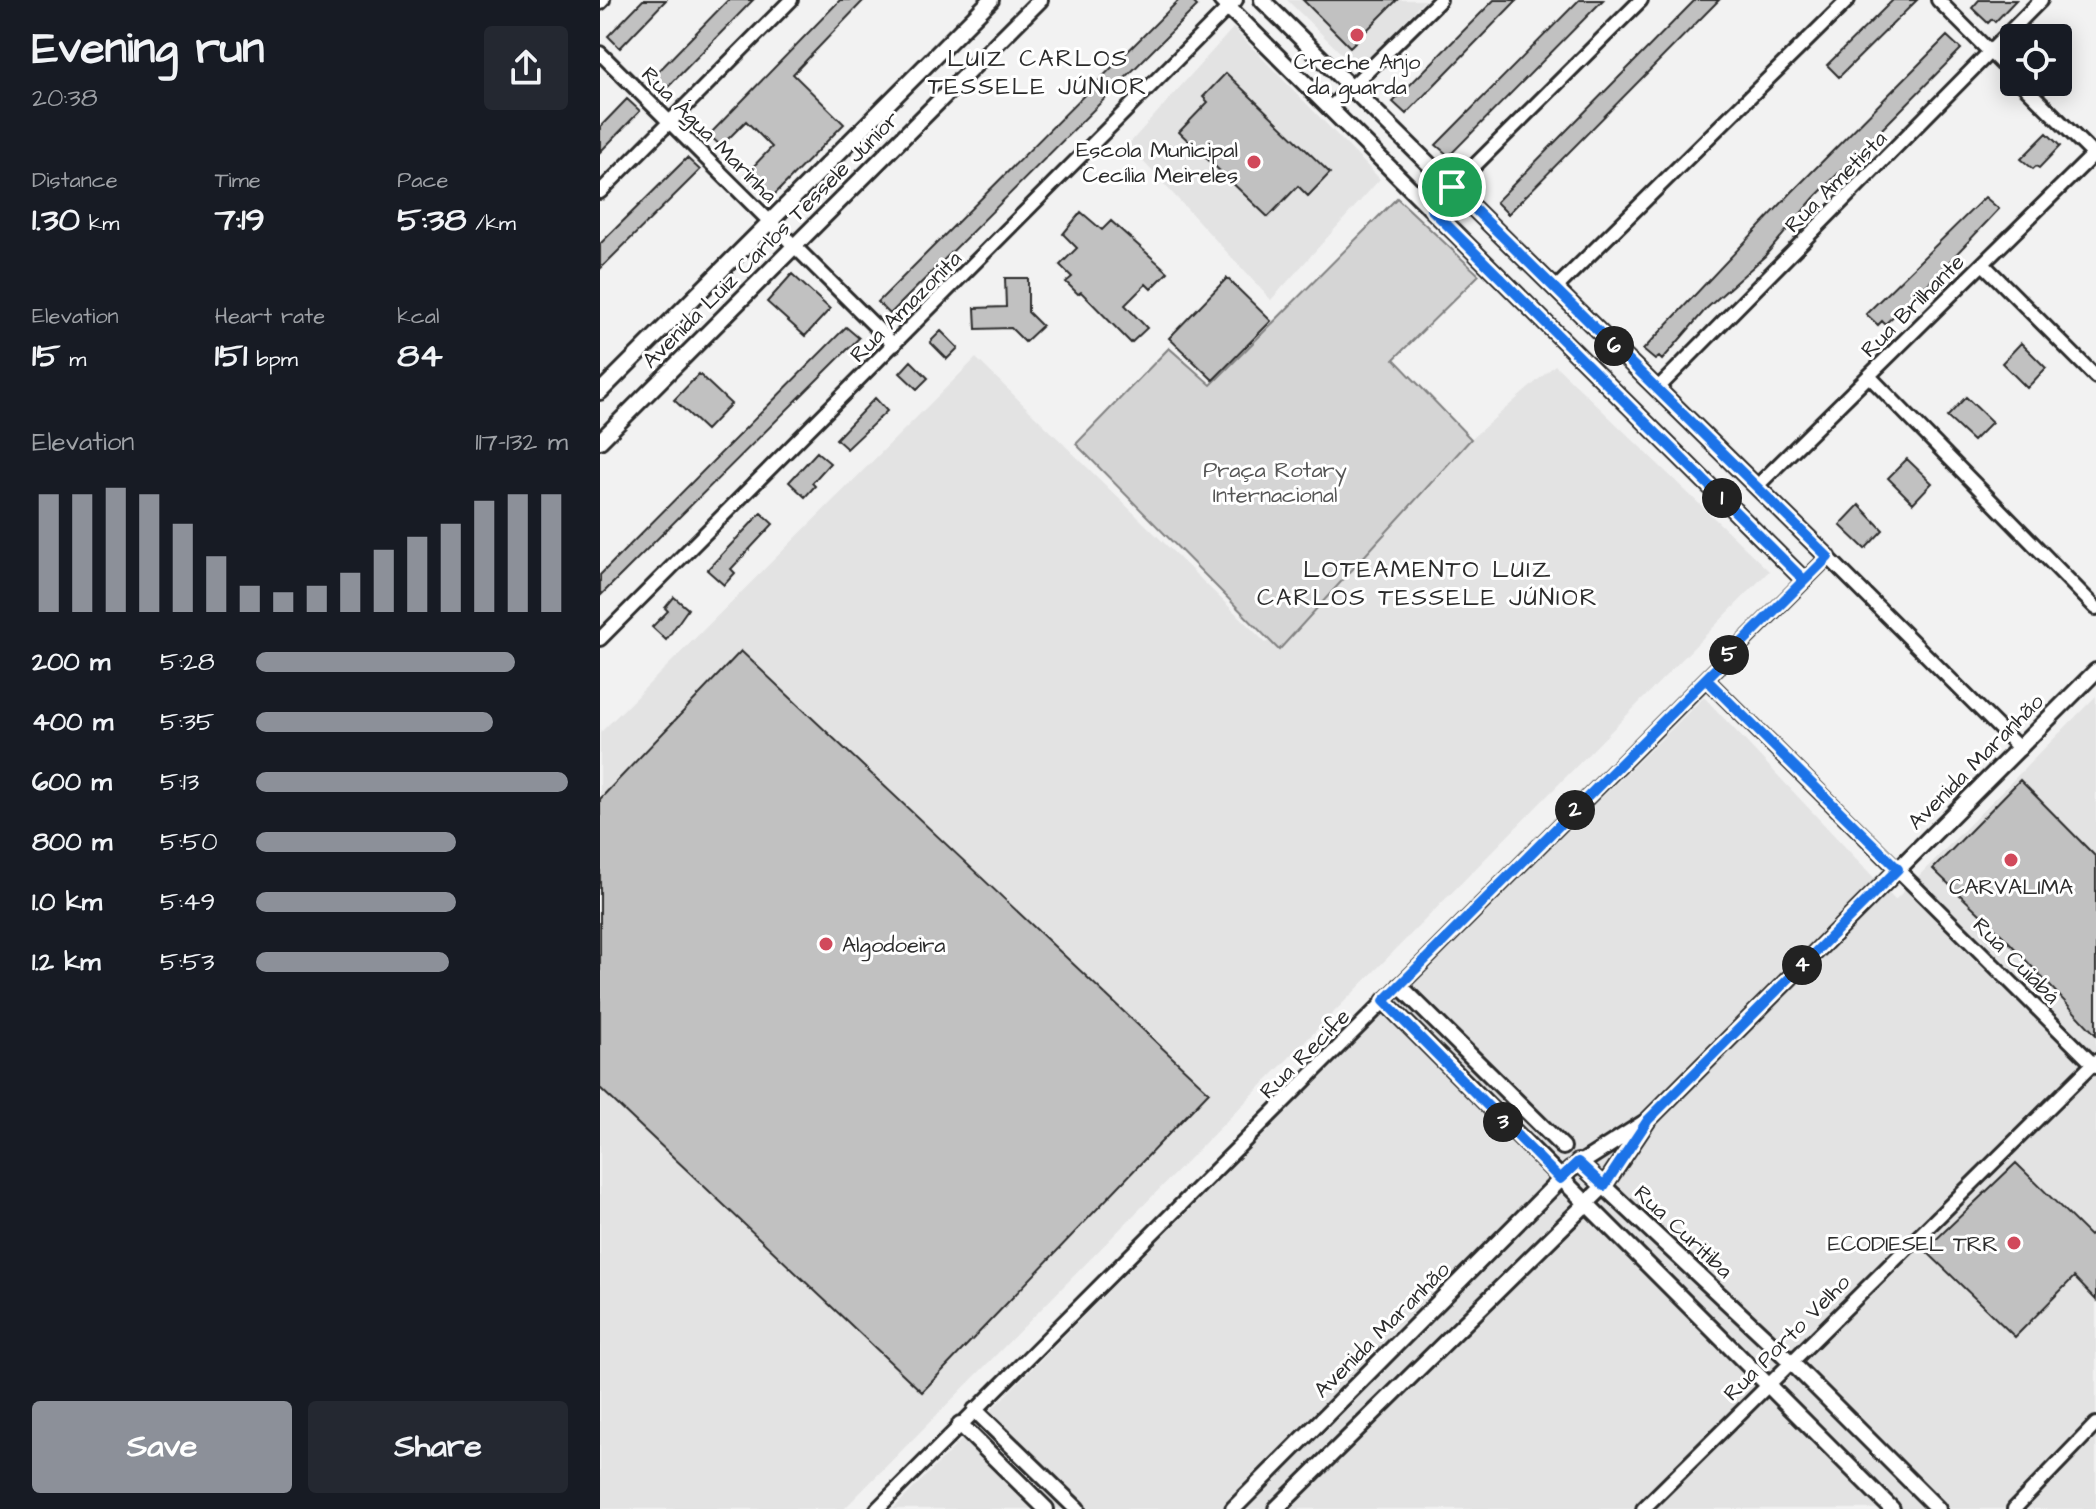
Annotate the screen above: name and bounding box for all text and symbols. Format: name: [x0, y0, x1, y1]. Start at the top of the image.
text: Evening run: [32, 19, 264, 80]
map controls: [2000, 24, 2072, 96]
button: locate: [2000, 24, 2072, 96]
button: share: [484, 26, 568, 110]
marker: Creche Anjo da guarda: [1348, 26, 1366, 44]
district label: LUIZ CARLOS TESSELE JÚNIOR: [928, 42, 1148, 104]
place label: Creche Anjo da guarda: [1294, 47, 1421, 104]
street label: Rua Água Marinha: [633, 60, 784, 211]
text: 20:38: [32, 80, 98, 116]
street label: Avenida Luiz Carlos Tessele Júnior: [635, 104, 907, 376]
street label: Rua Ametista: [1778, 124, 1894, 240]
place label: Escola Municipal Cecília Meireles: [1076, 135, 1238, 191]
marker: Escola Municipal Cecília Meireles: [1245, 153, 1263, 171]
pin: [1418, 153, 1486, 221]
text: Distance: [32, 165, 118, 196]
text: Time: [215, 165, 261, 196]
text: Pace: [397, 165, 448, 196]
icon: arrive: [1430, 165, 1474, 209]
text: 1.30: [32, 196, 80, 244]
text: 7:19: [215, 196, 265, 244]
text: 5:38: [397, 196, 466, 244]
text: km: [80, 208, 119, 239]
text: /km: [466, 208, 516, 239]
street label: Rua Amazonita: [843, 244, 969, 370]
street label: Rua Brilhante: [1854, 247, 1972, 365]
text: Elevation: [32, 301, 119, 332]
text: Heart rate: [215, 301, 325, 332]
text: kcal: [397, 301, 439, 332]
pin: 6: [1594, 326, 1634, 366]
text: 6: [1607, 330, 1621, 361]
text: 15: [32, 332, 60, 380]
text: 151: [215, 332, 247, 380]
text: 84: [397, 332, 443, 380]
text: m: [60, 344, 86, 375]
text: bpm: [247, 344, 298, 375]
text: Elevation: [32, 424, 134, 460]
text: 117–132 m: [475, 424, 568, 460]
park label: Praça Rotary Internacional: [1203, 455, 1347, 511]
pin: 1: [1702, 478, 1742, 518]
text: 1: [1721, 482, 1723, 513]
district label: LOTEAMENTO LUIZ CARLOS TESSELE JÚNIOR: [1257, 553, 1599, 615]
pin: 5: [1709, 635, 1749, 675]
text: 5: [1721, 639, 1737, 670]
text: 200 m: [32, 644, 110, 680]
text: 5:28: [160, 644, 215, 680]
street label: Avenida Maranhão: [1901, 687, 2052, 837]
text: 400 m: [32, 704, 113, 740]
text: 5:35: [160, 704, 214, 740]
text: 600 m: [32, 764, 112, 800]
text: 5:13: [160, 764, 199, 800]
pin: 2: [1555, 790, 1595, 830]
text: 2: [1569, 794, 1581, 825]
text: 800 m: [32, 824, 112, 860]
text: 5:50: [160, 824, 218, 860]
marker: CARVALIMA: [2002, 851, 2020, 869]
place label: CARVALIMA: [1949, 872, 2073, 903]
text: 1.0 km: [32, 884, 102, 920]
text: 5:49: [160, 884, 215, 920]
street label: Rua Cuiabá: [1965, 911, 2066, 1012]
place label: Algodoeira: [842, 930, 946, 962]
marker: Algodoeira: [817, 935, 835, 953]
text: 1.2 km: [32, 944, 100, 980]
text: 5:53: [160, 944, 214, 980]
pin: 4: [1782, 945, 1822, 985]
text: 4: [1795, 949, 1809, 980]
street label: Rua Recife: [1253, 1002, 1357, 1106]
pin: 3: [1483, 1102, 1523, 1142]
text: 3: [1497, 1106, 1509, 1137]
street label: Rua Curitiba: [1627, 1178, 1739, 1286]
place label: ECODIESEL TRR: [1828, 1229, 1998, 1260]
marker: ECODIESEL TRR: [2005, 1234, 2023, 1252]
street label: Avenida Maranhão: [1307, 1255, 1458, 1405]
street label: Rua Porto Velho: [1717, 1267, 1858, 1408]
button: Save: [32, 1401, 292, 1493]
button: Share: [308, 1401, 568, 1493]

